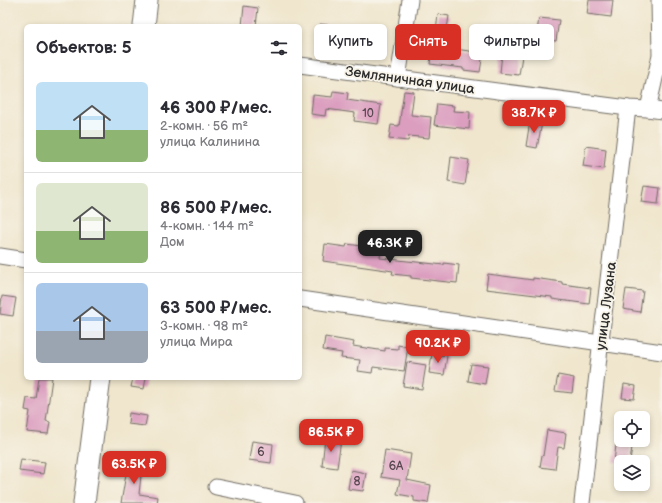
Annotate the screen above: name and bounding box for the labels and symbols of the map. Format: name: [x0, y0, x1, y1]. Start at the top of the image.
street label: Земляничная улица: [344, 63, 476, 98]
pin: 38.7K ₽: [497, 100, 571, 134]
house number: 10: [362, 106, 374, 121]
pin: 46.3K ₽: [353, 230, 427, 264]
street label: улица Лузана: [592, 260, 620, 351]
pin: 90.2K ₽: [401, 330, 475, 364]
pin: 86.5K ₽: [294, 419, 368, 453]
house number: 6: [257, 445, 265, 460]
pin: 63.5K ₽: [97, 451, 171, 485]
house number: 6А: [389, 459, 404, 474]
house number: 8: [354, 474, 361, 489]

